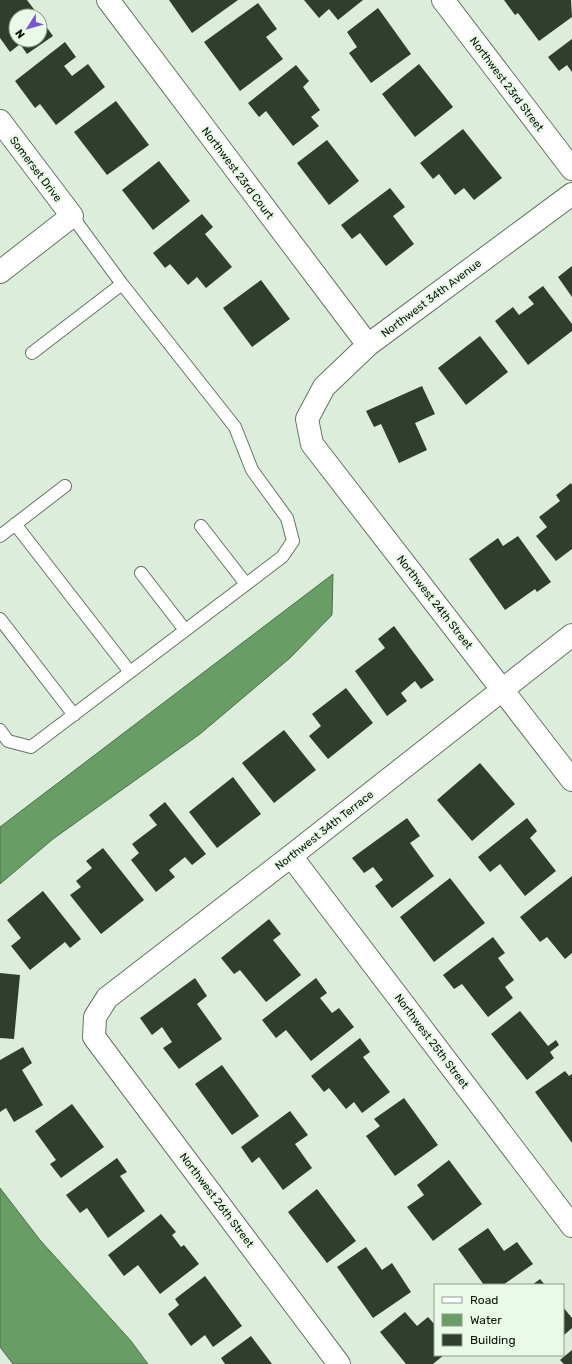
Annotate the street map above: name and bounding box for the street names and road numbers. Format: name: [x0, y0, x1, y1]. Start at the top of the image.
street label: Northwest 23rd Street: [467, 35, 547, 135]
street label: Northwest 23rd Court: [199, 125, 277, 222]
street label: Somerset Drive: [7, 134, 64, 205]
street label: Northwest 34th Avenue: [379, 257, 484, 340]
street label: Northwest 24th Street: [394, 553, 476, 652]
street label: Northwest 34th Terrace: [272, 788, 376, 873]
street label: Northwest 25th Street: [392, 991, 472, 1092]
street label: Northwest 26th Street: [177, 1150, 257, 1251]

